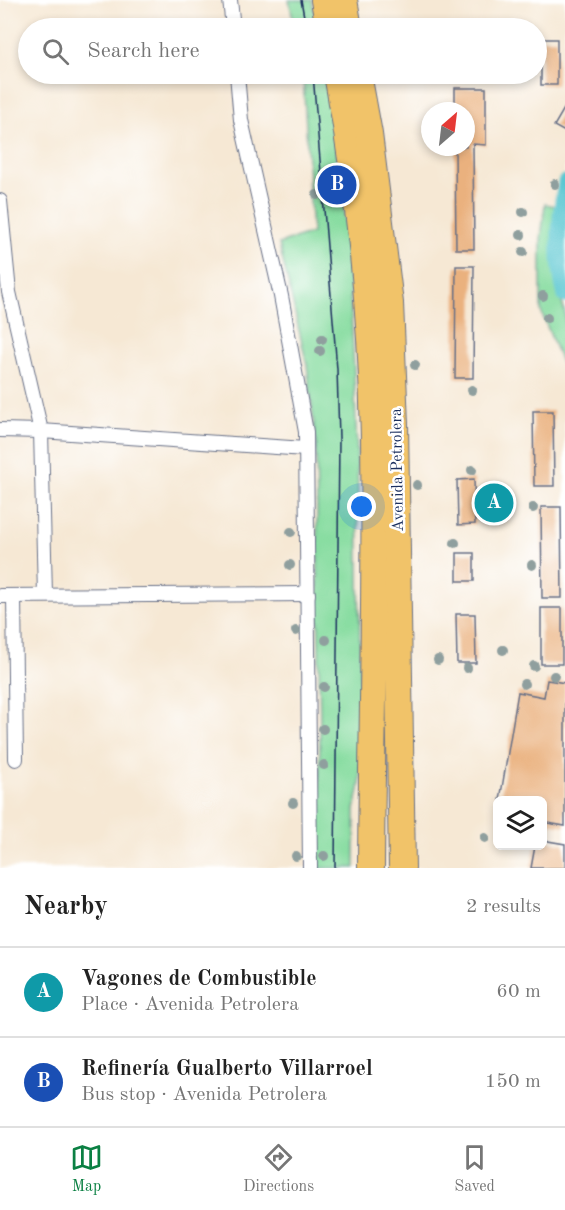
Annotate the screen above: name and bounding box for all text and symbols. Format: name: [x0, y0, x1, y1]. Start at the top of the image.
search box: [18, 18, 547, 84]
icon: search: [39, 35, 72, 68]
text: Search here: [87, 40, 200, 62]
north arrow: [421, 102, 475, 156]
pin: B: [318, 162, 356, 207]
street label: Avenida Petrolera: [389, 408, 407, 532]
pin: A: [474, 480, 514, 526]
your location: [347, 492, 376, 521]
map controls: [493, 796, 547, 850]
button: layers: [493, 796, 547, 850]
text: Nearby: [24, 894, 108, 920]
text: 2 results: [466, 897, 541, 917]
text: Vagones de Combustible: [81, 968, 317, 990]
text: A: [36, 982, 51, 1002]
text: 60 m: [496, 982, 541, 1002]
text: Place · Avenida Petrolera: [81, 995, 299, 1015]
text: Refinería Gualberto Villarroel: [81, 1058, 373, 1080]
text: B: [36, 1072, 51, 1092]
text: 150 m: [485, 1072, 541, 1092]
text: Bus stop · Avenida Petrolera: [81, 1085, 327, 1105]
tab: Map: [70, 1141, 103, 1197]
tab: Directions: [243, 1141, 314, 1197]
tab: Saved: [454, 1141, 495, 1197]

